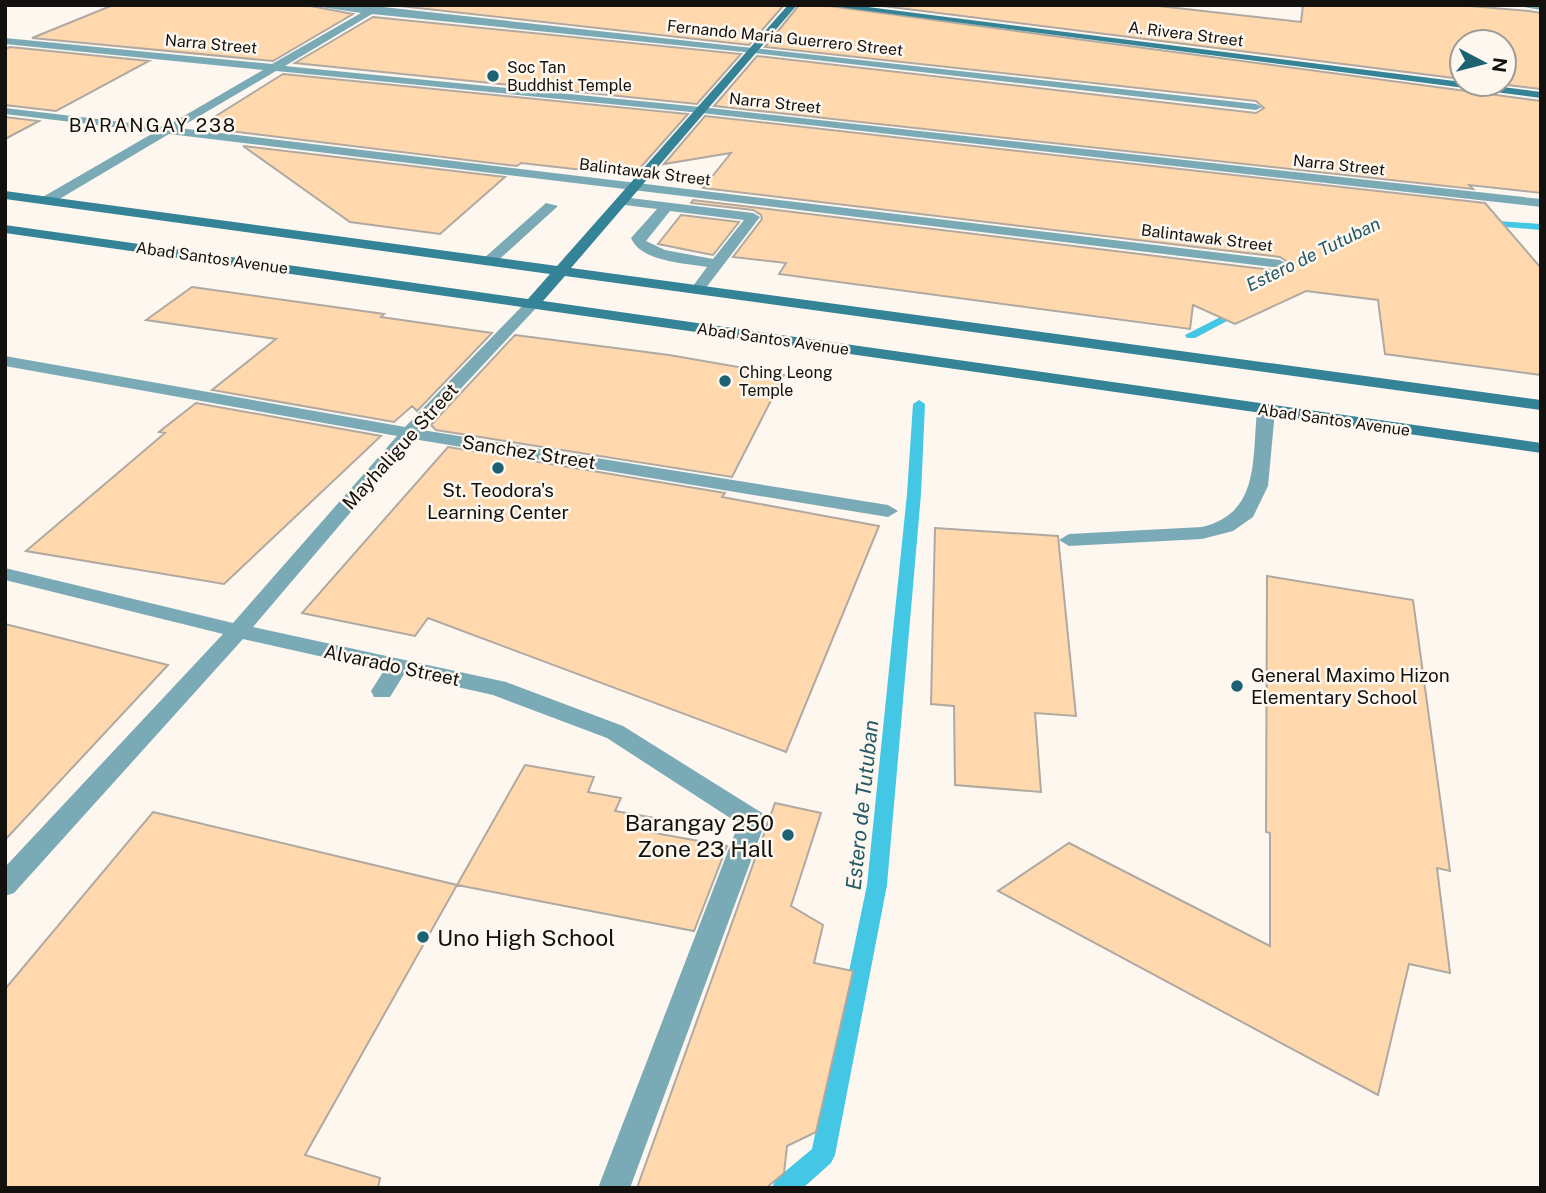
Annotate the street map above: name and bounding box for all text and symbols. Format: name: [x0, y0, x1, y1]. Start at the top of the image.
street label: Fernando Maria Guerrero Street: [666, 16, 904, 60]
street label: A. Rivera Street: [1127, 18, 1245, 50]
north arrow: [1448, 28, 1518, 98]
street label: Narra Street: [164, 31, 258, 57]
text: N: [1488, 56, 1512, 74]
place label: Soc Tan Buddhist Temple: [507, 58, 632, 95]
marker: Soc Tan Buddhist Temple: [485, 68, 501, 84]
street label: Narra Street: [728, 89, 822, 117]
district label: BARANGAY 238: [69, 114, 237, 136]
street label: Narra Street: [1292, 151, 1386, 179]
street label: Balintawak Street: [578, 154, 712, 190]
water label: Estero de Tutuban: [1243, 212, 1383, 296]
street label: Balintawak Street: [1140, 220, 1274, 256]
street label: Abad Santos Avenue: [135, 238, 289, 278]
street label: Abad Santos Avenue: [696, 319, 850, 359]
place label: Ching Leong Temple: [739, 363, 833, 400]
marker: Ching Leong Temple: [717, 373, 733, 389]
street label: Mayhaligue Street: [338, 378, 462, 514]
street label: Abad Santos Avenue: [1257, 400, 1411, 440]
street label: Sanchez Street: [461, 431, 597, 473]
marker: St. Teodora's Learning Center: [490, 460, 506, 476]
place label: St. Teodora's Learning Center: [427, 479, 569, 523]
street label: Alvarado Street: [322, 640, 462, 690]
place label: General Maximo Hizon Elementary School: [1251, 664, 1450, 708]
marker: General Maximo Hizon Elementary School: [1229, 678, 1245, 694]
water label: Estero de Tutuban: [841, 719, 883, 891]
place label: Barangay 250 Zone 23 Hall: [625, 809, 774, 862]
marker: Barangay 250 Zone 23 Hall: [780, 827, 796, 843]
place label: Uno High School: [437, 924, 615, 951]
marker: Uno High School: [415, 929, 431, 945]

